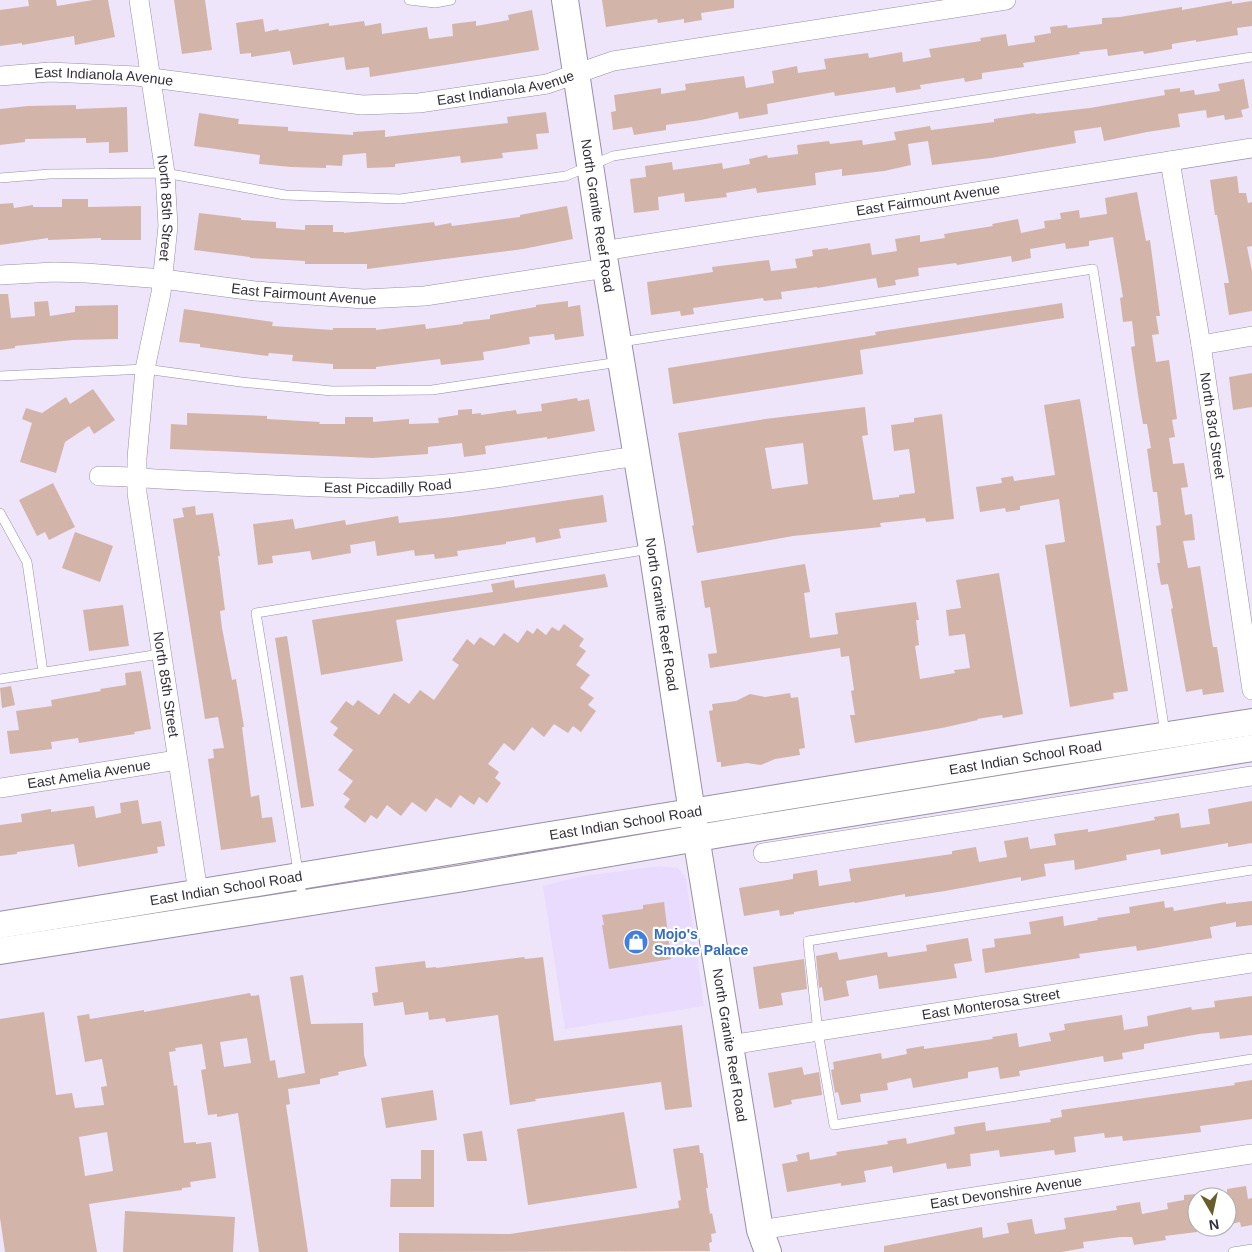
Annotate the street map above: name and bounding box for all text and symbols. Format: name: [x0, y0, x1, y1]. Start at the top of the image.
street label: East Indianola Avenue: [34, 64, 174, 89]
street label: East Indianola Avenue: [436, 67, 576, 108]
street label: North Granite Reef Road: [578, 138, 618, 293]
street label: North 85th Street: [154, 154, 176, 262]
street label: East Fairmount Avenue: [855, 180, 1001, 219]
street label: East Fairmount Avenue: [230, 280, 377, 307]
street label: North 83rd Street: [1197, 371, 1229, 480]
street label: East Piccadilly Road: [324, 476, 452, 496]
street label: North Granite Reef Road: [642, 536, 681, 692]
street label: North 85th Street: [150, 630, 182, 738]
street label: East Indian School Road: [948, 737, 1103, 778]
street label: East Amelia Avenue: [26, 756, 152, 792]
street label: East Indian School Road: [548, 802, 703, 843]
street label: East Indian School Road: [149, 868, 303, 908]
place label: Mojo's Smoke Palace: [654, 926, 748, 958]
shop icon: Mojo's Smoke Palace: [623, 929, 649, 955]
street label: North Granite Reef Road: [710, 967, 750, 1123]
street label: East Monterosa Street: [921, 985, 1061, 1023]
street label: East Devonshire Avenue: [929, 1172, 1083, 1212]
north arrow: [1187, 1187, 1237, 1237]
text: N: [1208, 1216, 1220, 1234]

